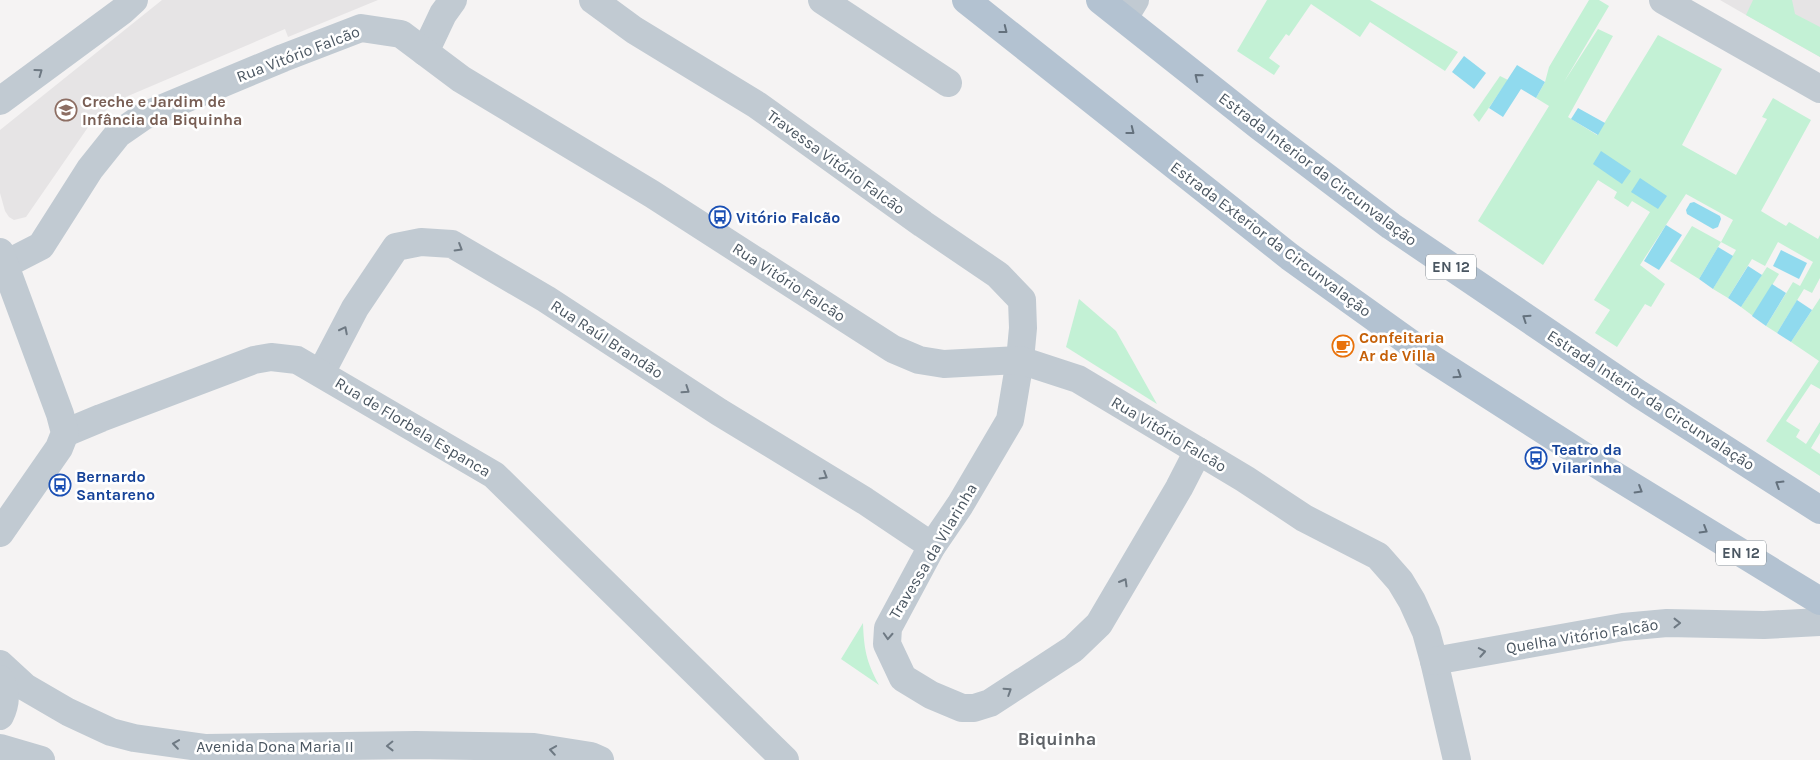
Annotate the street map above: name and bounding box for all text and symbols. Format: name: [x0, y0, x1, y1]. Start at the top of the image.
street label: Rua Vitório Falcão: [234, 22, 362, 86]
one-way arrow: [998, 25, 1007, 33]
one-way arrow: [33, 69, 43, 78]
one-way arrow: [1194, 74, 1203, 83]
street label: Estrada Interior da Circunvalação: [1215, 88, 1421, 250]
place label: Creche e Jardim de Infância da Biquinha: [82, 92, 242, 129]
school or university icon: Creche e Jardim de Infância da Biquinha: [54, 98, 78, 122]
street label: Travessa Vitório Falcão: [763, 105, 909, 219]
one-way arrow: [1125, 126, 1134, 134]
street label: Estrada Exterior da Circunvalação: [1167, 157, 1375, 321]
bus stop icon: Vitório Falcão: [708, 205, 732, 229]
place label: Vitório Falcão: [736, 207, 840, 227]
street label: Rua Vitório Falcão: [729, 238, 849, 326]
one-way arrow: [454, 242, 463, 252]
road number: EN 12: [1426, 254, 1476, 280]
street label: Rua Raúl Brandão: [547, 296, 667, 382]
one-way arrow: [1523, 315, 1532, 324]
one-way arrow: [338, 326, 348, 335]
street label: Estrada Interior da Circunvalação: [1544, 326, 1758, 474]
place label: Confeitaria Ar de Villa: [1359, 328, 1444, 365]
cafe icon: Confeitaria Ar de Villa: [1331, 334, 1355, 358]
one-way arrow: [1452, 368, 1461, 378]
street label: Rua de Florbela Espanca: [332, 373, 494, 481]
one-way arrow: [680, 384, 690, 393]
street label: Rua Vitório Falcão: [1108, 392, 1230, 476]
place label: Teatro da Vilarinha: [1552, 440, 1622, 477]
bus stop icon: Teatro da Vilarinha: [1524, 446, 1548, 470]
place label: Bernardo Santareno: [76, 467, 155, 504]
one-way arrow: [819, 469, 828, 479]
bus stop icon: Bernardo Santareno: [48, 473, 72, 497]
street label: Travessa da Vilarinha: [885, 480, 981, 622]
one-way arrow: [1775, 481, 1784, 490]
one-way arrow: [1634, 484, 1643, 494]
one-way arrow: [1699, 523, 1708, 533]
road number: EN 12: [1716, 540, 1766, 566]
one-way arrow: [1117, 579, 1127, 588]
street label: Quelha Vitório Falcão: [1505, 615, 1659, 657]
one-way arrow: [1674, 618, 1682, 628]
one-way arrow: [882, 632, 893, 640]
one-way arrow: [1478, 648, 1487, 658]
one-way arrow: [1002, 688, 1011, 698]
district label: Biquinha: [1018, 728, 1096, 750]
street label: Avenida Dona Maria II: [196, 737, 354, 756]
one-way arrow: [171, 739, 179, 750]
one-way arrow: [386, 741, 394, 751]
one-way arrow: [548, 745, 557, 755]

